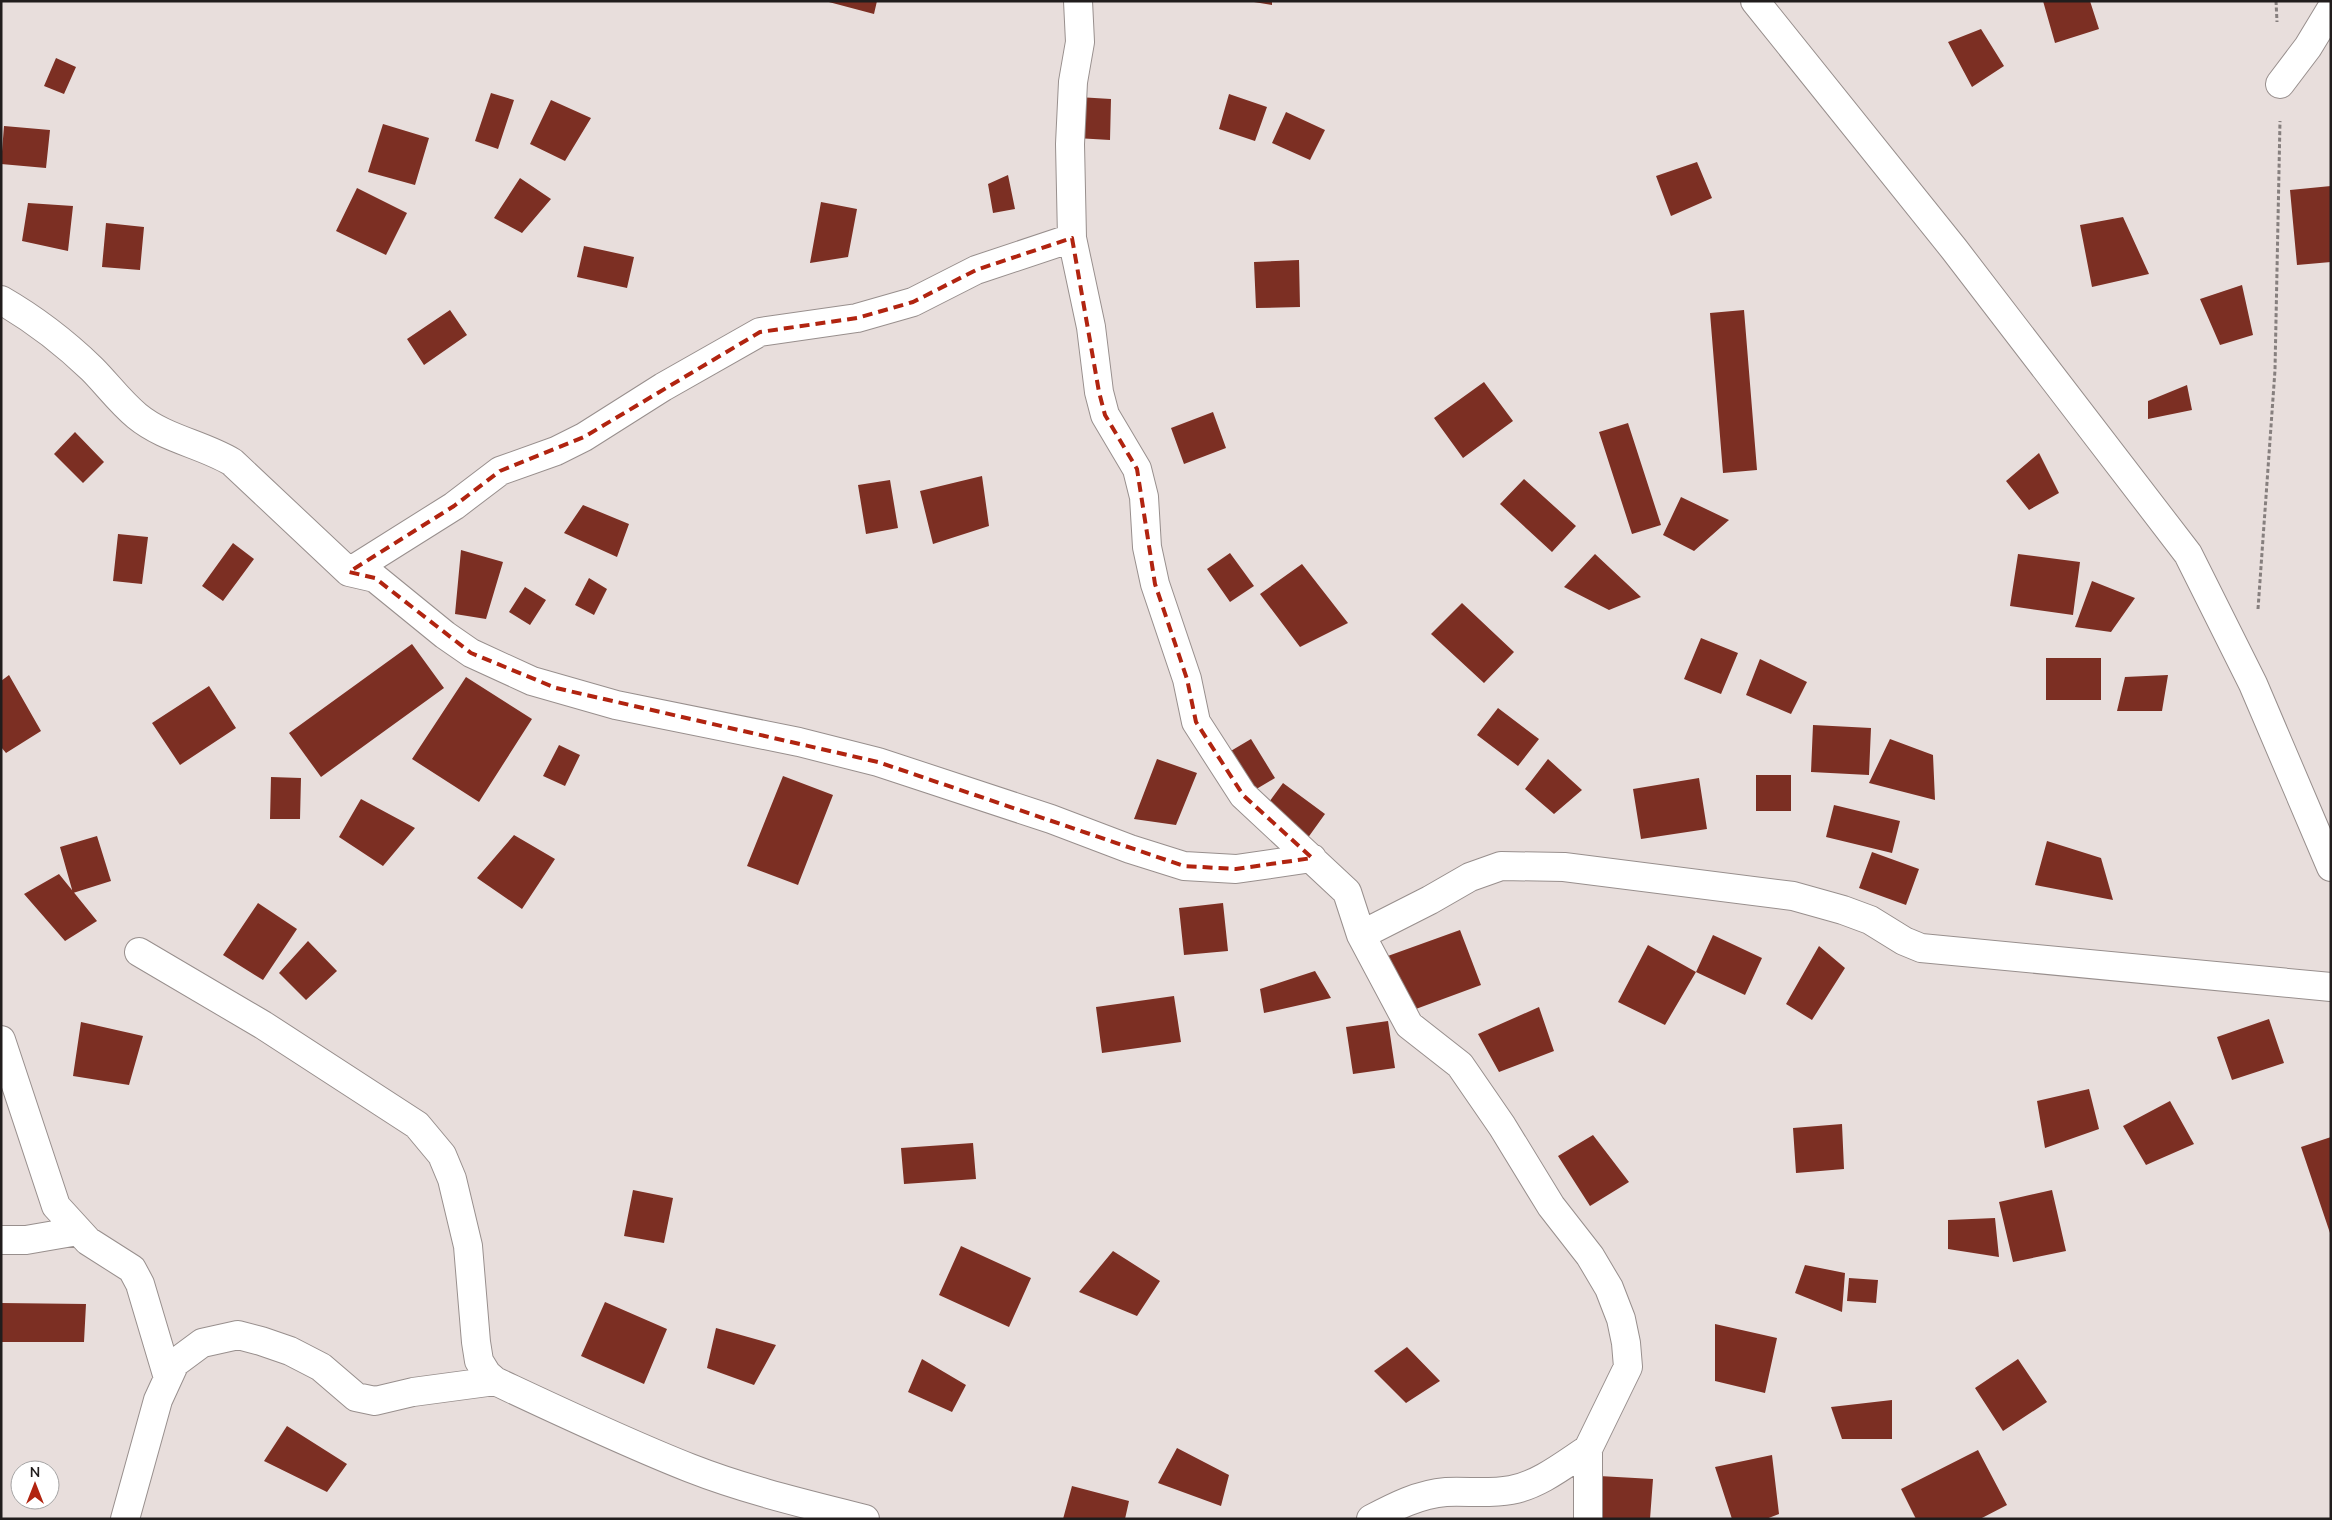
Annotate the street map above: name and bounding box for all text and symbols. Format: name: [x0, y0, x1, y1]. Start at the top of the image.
north arrow: [10, 1460, 60, 1510]
text: N: [30, 1463, 40, 1482]

